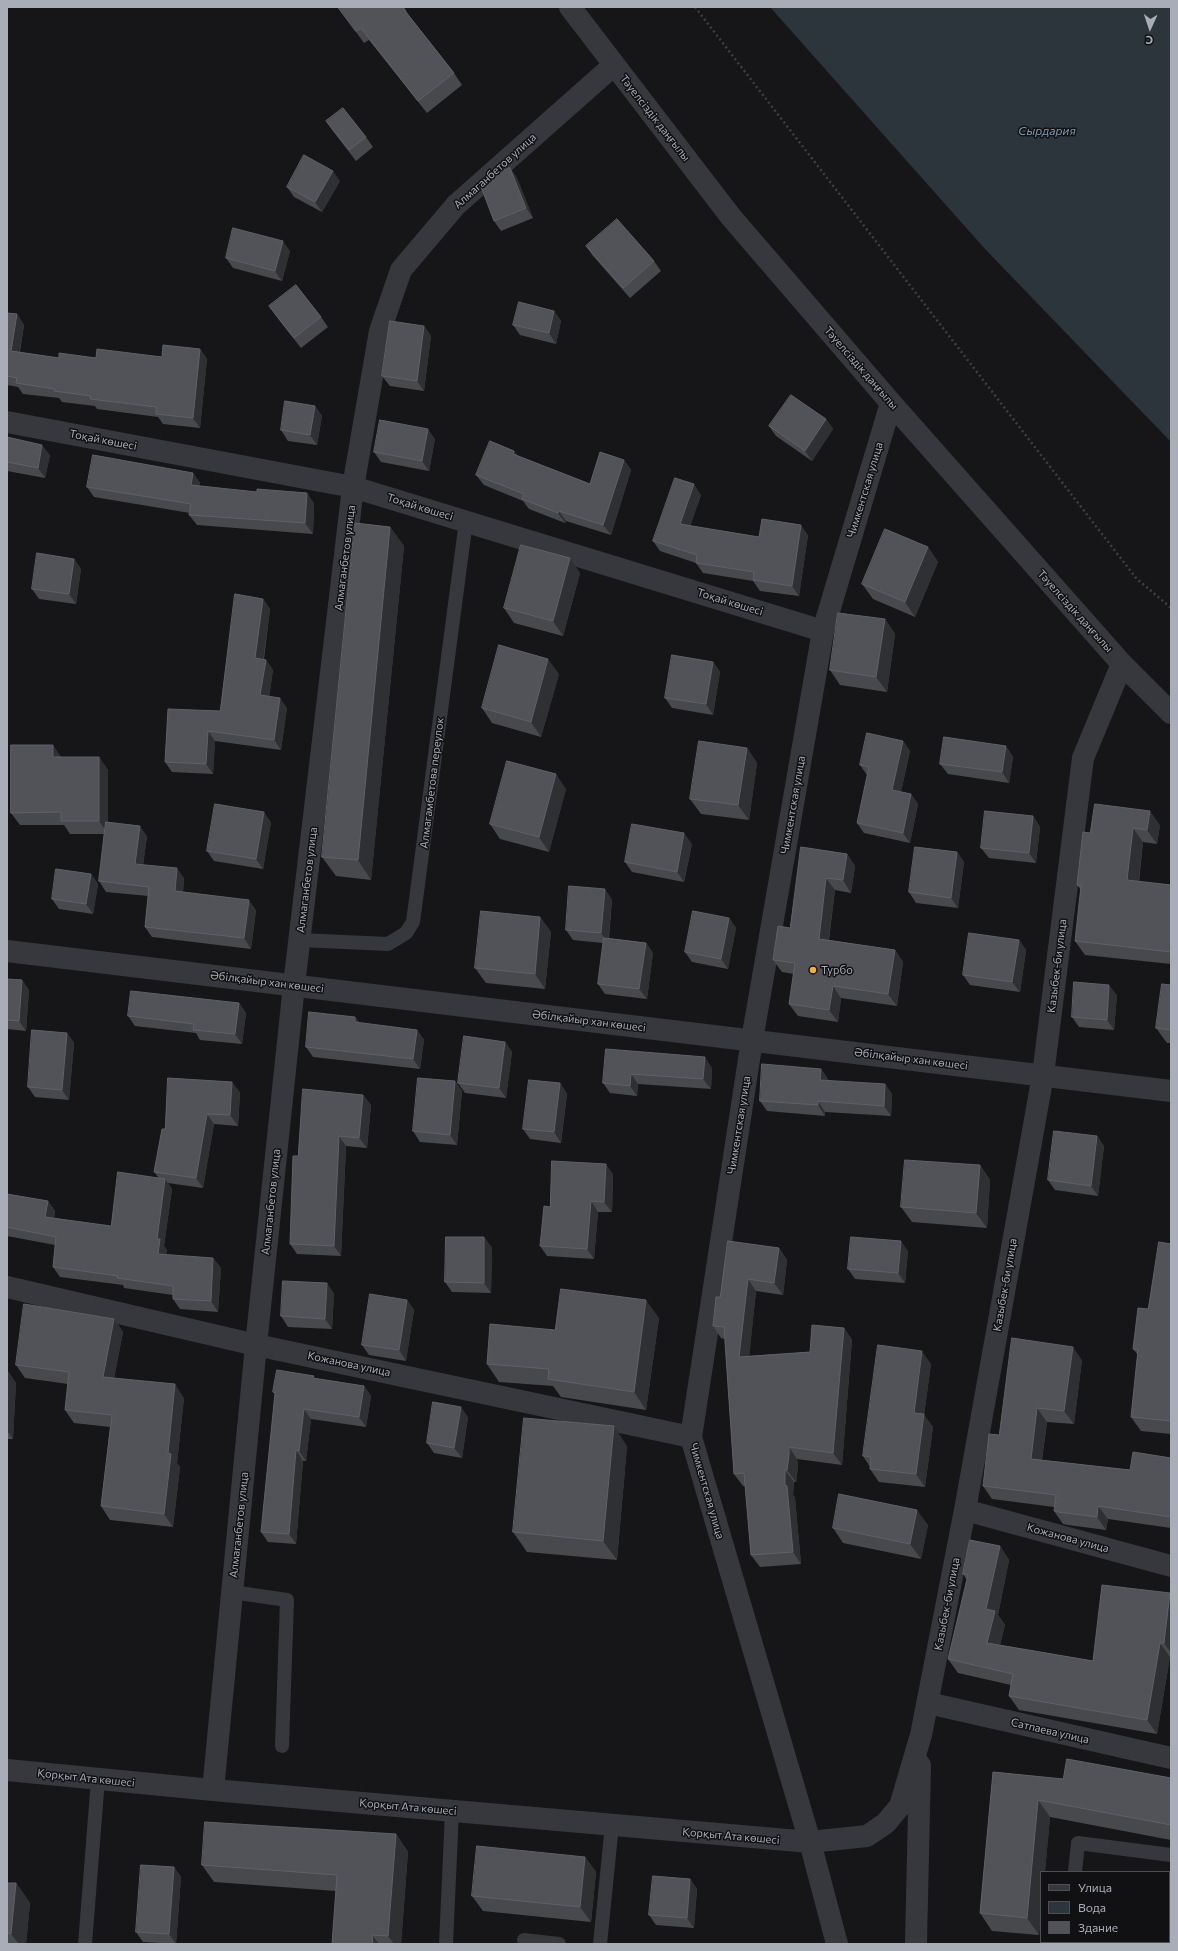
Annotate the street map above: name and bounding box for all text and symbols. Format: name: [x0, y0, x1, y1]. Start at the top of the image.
north arrow: [1130, 8, 1170, 48]
text: С: [1145, 34, 1153, 47]
street label: Тәуелсіздік даңғылы: [617, 72, 693, 164]
water label: Сырдария: [1018, 124, 1076, 138]
street label: Алмаганбетов улица: [451, 130, 539, 212]
street label: Тәуелсіздік даңғылы: [821, 324, 901, 412]
street label: Тоқай көшесі: [68, 427, 138, 453]
street label: Чимкентская улица: [844, 441, 886, 539]
street label: Тоқай көшесі: [385, 491, 455, 523]
street label: Алмаганбетов улица: [332, 504, 358, 612]
street label: Тәуелсіздік даңғылы: [1035, 567, 1115, 655]
street label: Тоқай көшесі: [695, 586, 765, 618]
street label: Алмагамбетова переулок: [417, 717, 447, 849]
street label: Чимкентская улица: [778, 755, 808, 855]
street label: Алмаганбетов улица: [294, 826, 320, 934]
street label: Казыбек-би улица: [1045, 918, 1069, 1014]
place label: Турбо: [821, 963, 853, 977]
marker: Турбо: [808, 965, 818, 975]
street label: Әбілқайыр хан көшесі: [209, 968, 325, 996]
street label: Әбілқайыр хан көшесі: [531, 1007, 647, 1035]
street label: Әбілқайыр хан көшесі: [853, 1045, 969, 1073]
street label: Чимкентская улица: [725, 1075, 753, 1175]
street label: Алмаганбетов улица: [259, 1148, 283, 1256]
street label: Казыбек-би улица: [990, 1237, 1020, 1333]
street label: Кожанова улица: [306, 1349, 392, 1379]
street label: Чимкентская улица: [687, 1441, 727, 1541]
street label: Алмаганбетов улица: [227, 1471, 251, 1579]
street label: Кожанова улица: [1026, 1521, 1110, 1555]
street label: Казыбек-би улица: [932, 1556, 962, 1652]
street label: Сатпаева улица: [1010, 1716, 1090, 1746]
street label: Қорқыт Ата көшесі: [37, 1766, 135, 1790]
street label: Қорқыт Ата көшесі: [359, 1796, 457, 1818]
street label: Қорқыт Ата көшесі: [682, 1825, 780, 1847]
legend: [1040, 1871, 1170, 1943]
text: Улица: [1078, 1880, 1112, 1894]
text: Вода: [1078, 1900, 1106, 1914]
text: Здание: [1078, 1920, 1118, 1934]

